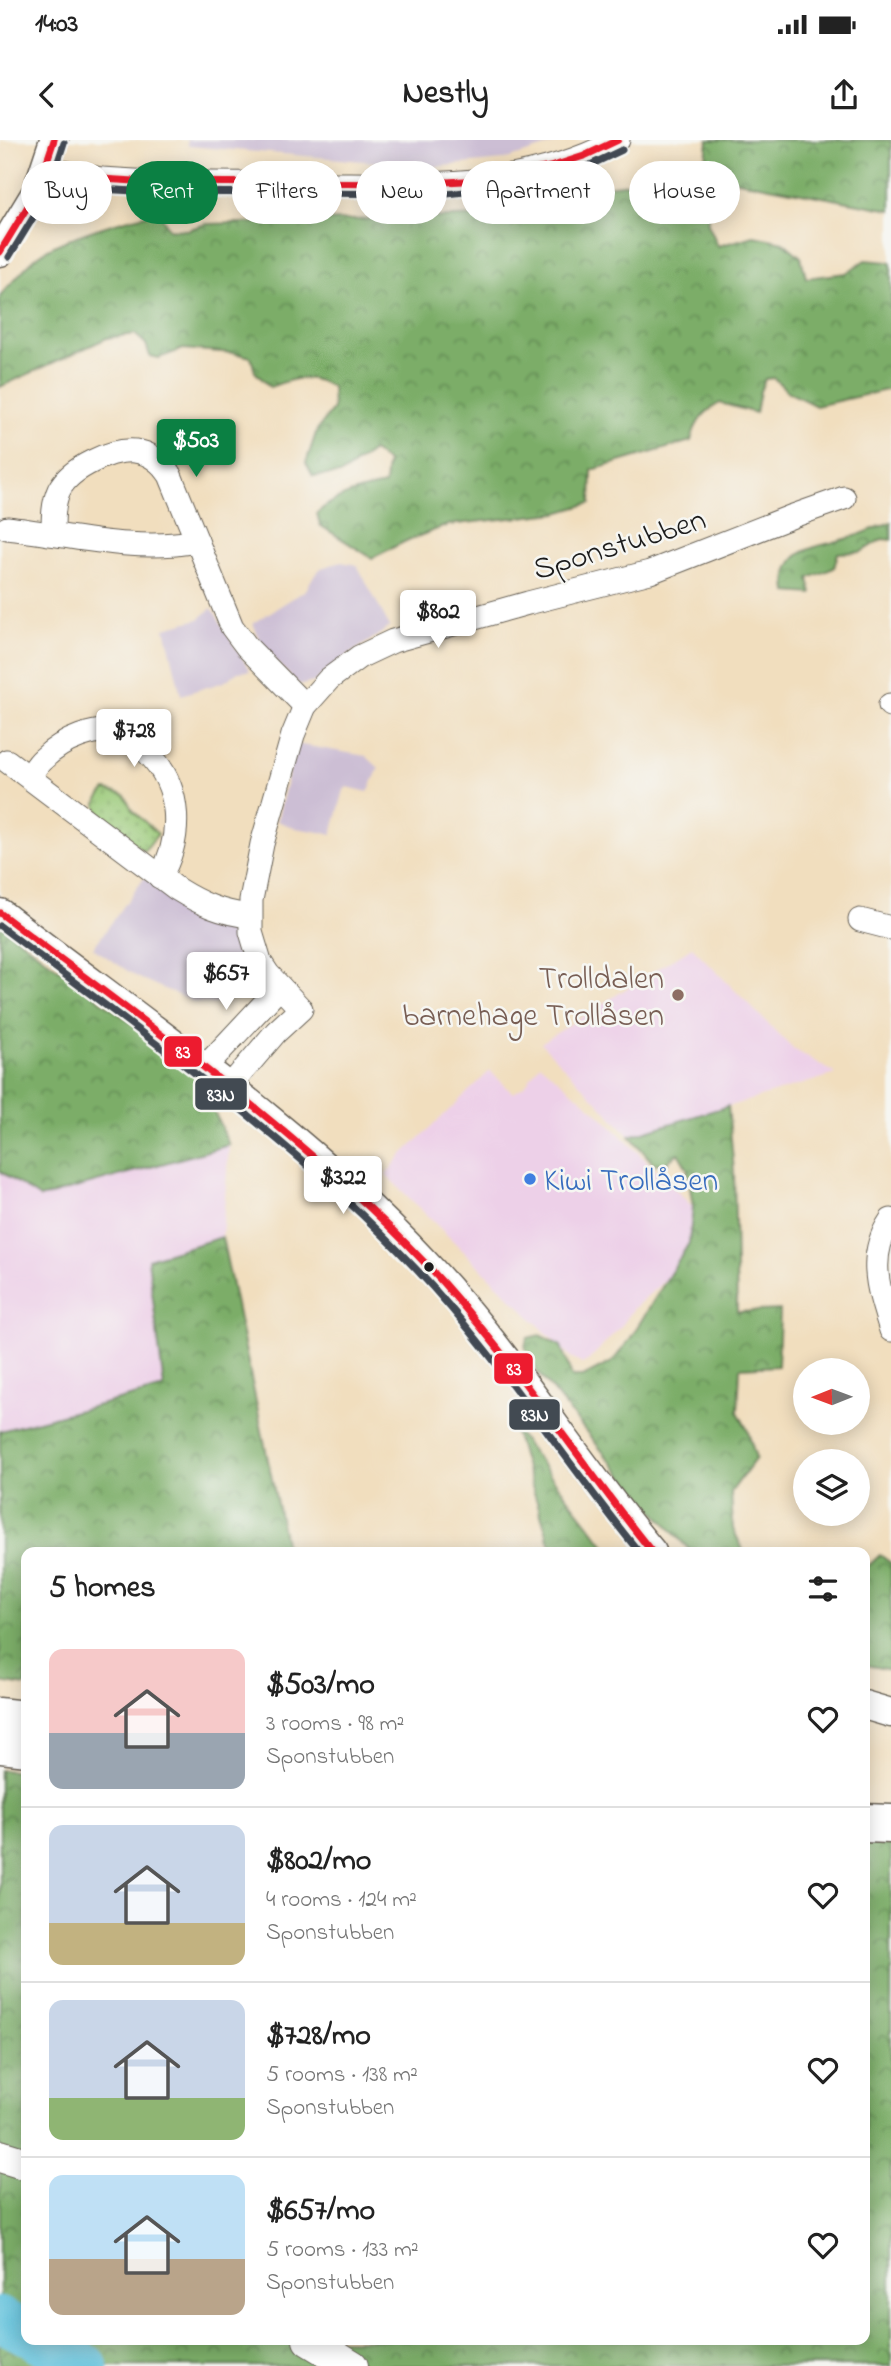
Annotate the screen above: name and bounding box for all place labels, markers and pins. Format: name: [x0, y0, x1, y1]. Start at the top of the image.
pin: $503: [155, 420, 237, 479]
pin: $802: [397, 590, 479, 650]
pin: $728: [93, 710, 175, 769]
pin: $657: [185, 952, 267, 1012]
place label: Trolldalen barnehage Trollåsen: [402, 957, 664, 1041]
marker: Trolldalen barnehage Trollåsen: [670, 987, 686, 1003]
pin: $322: [302, 1156, 384, 1216]
place label: Kiwi Trollåsen: [544, 1159, 718, 1206]
marker: Kiwi Trollåsen: [522, 1171, 538, 1187]
unlabelled marker: [422, 1260, 436, 1274]

